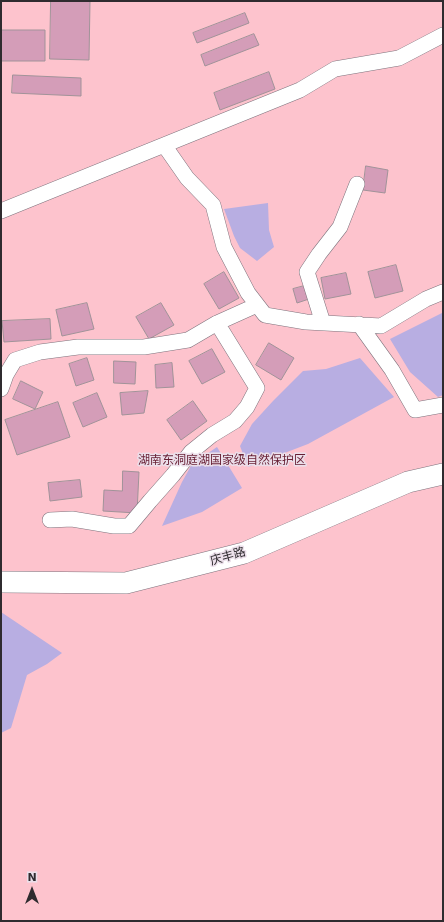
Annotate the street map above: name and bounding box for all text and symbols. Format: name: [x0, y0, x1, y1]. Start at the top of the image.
park label: 湖南东洞庭湖国家级自然保护区: [138, 454, 306, 468]
street label: 庆丰路: [209, 545, 247, 569]
north arrow: [12, 870, 52, 910]
text: N: [27, 871, 37, 884]

